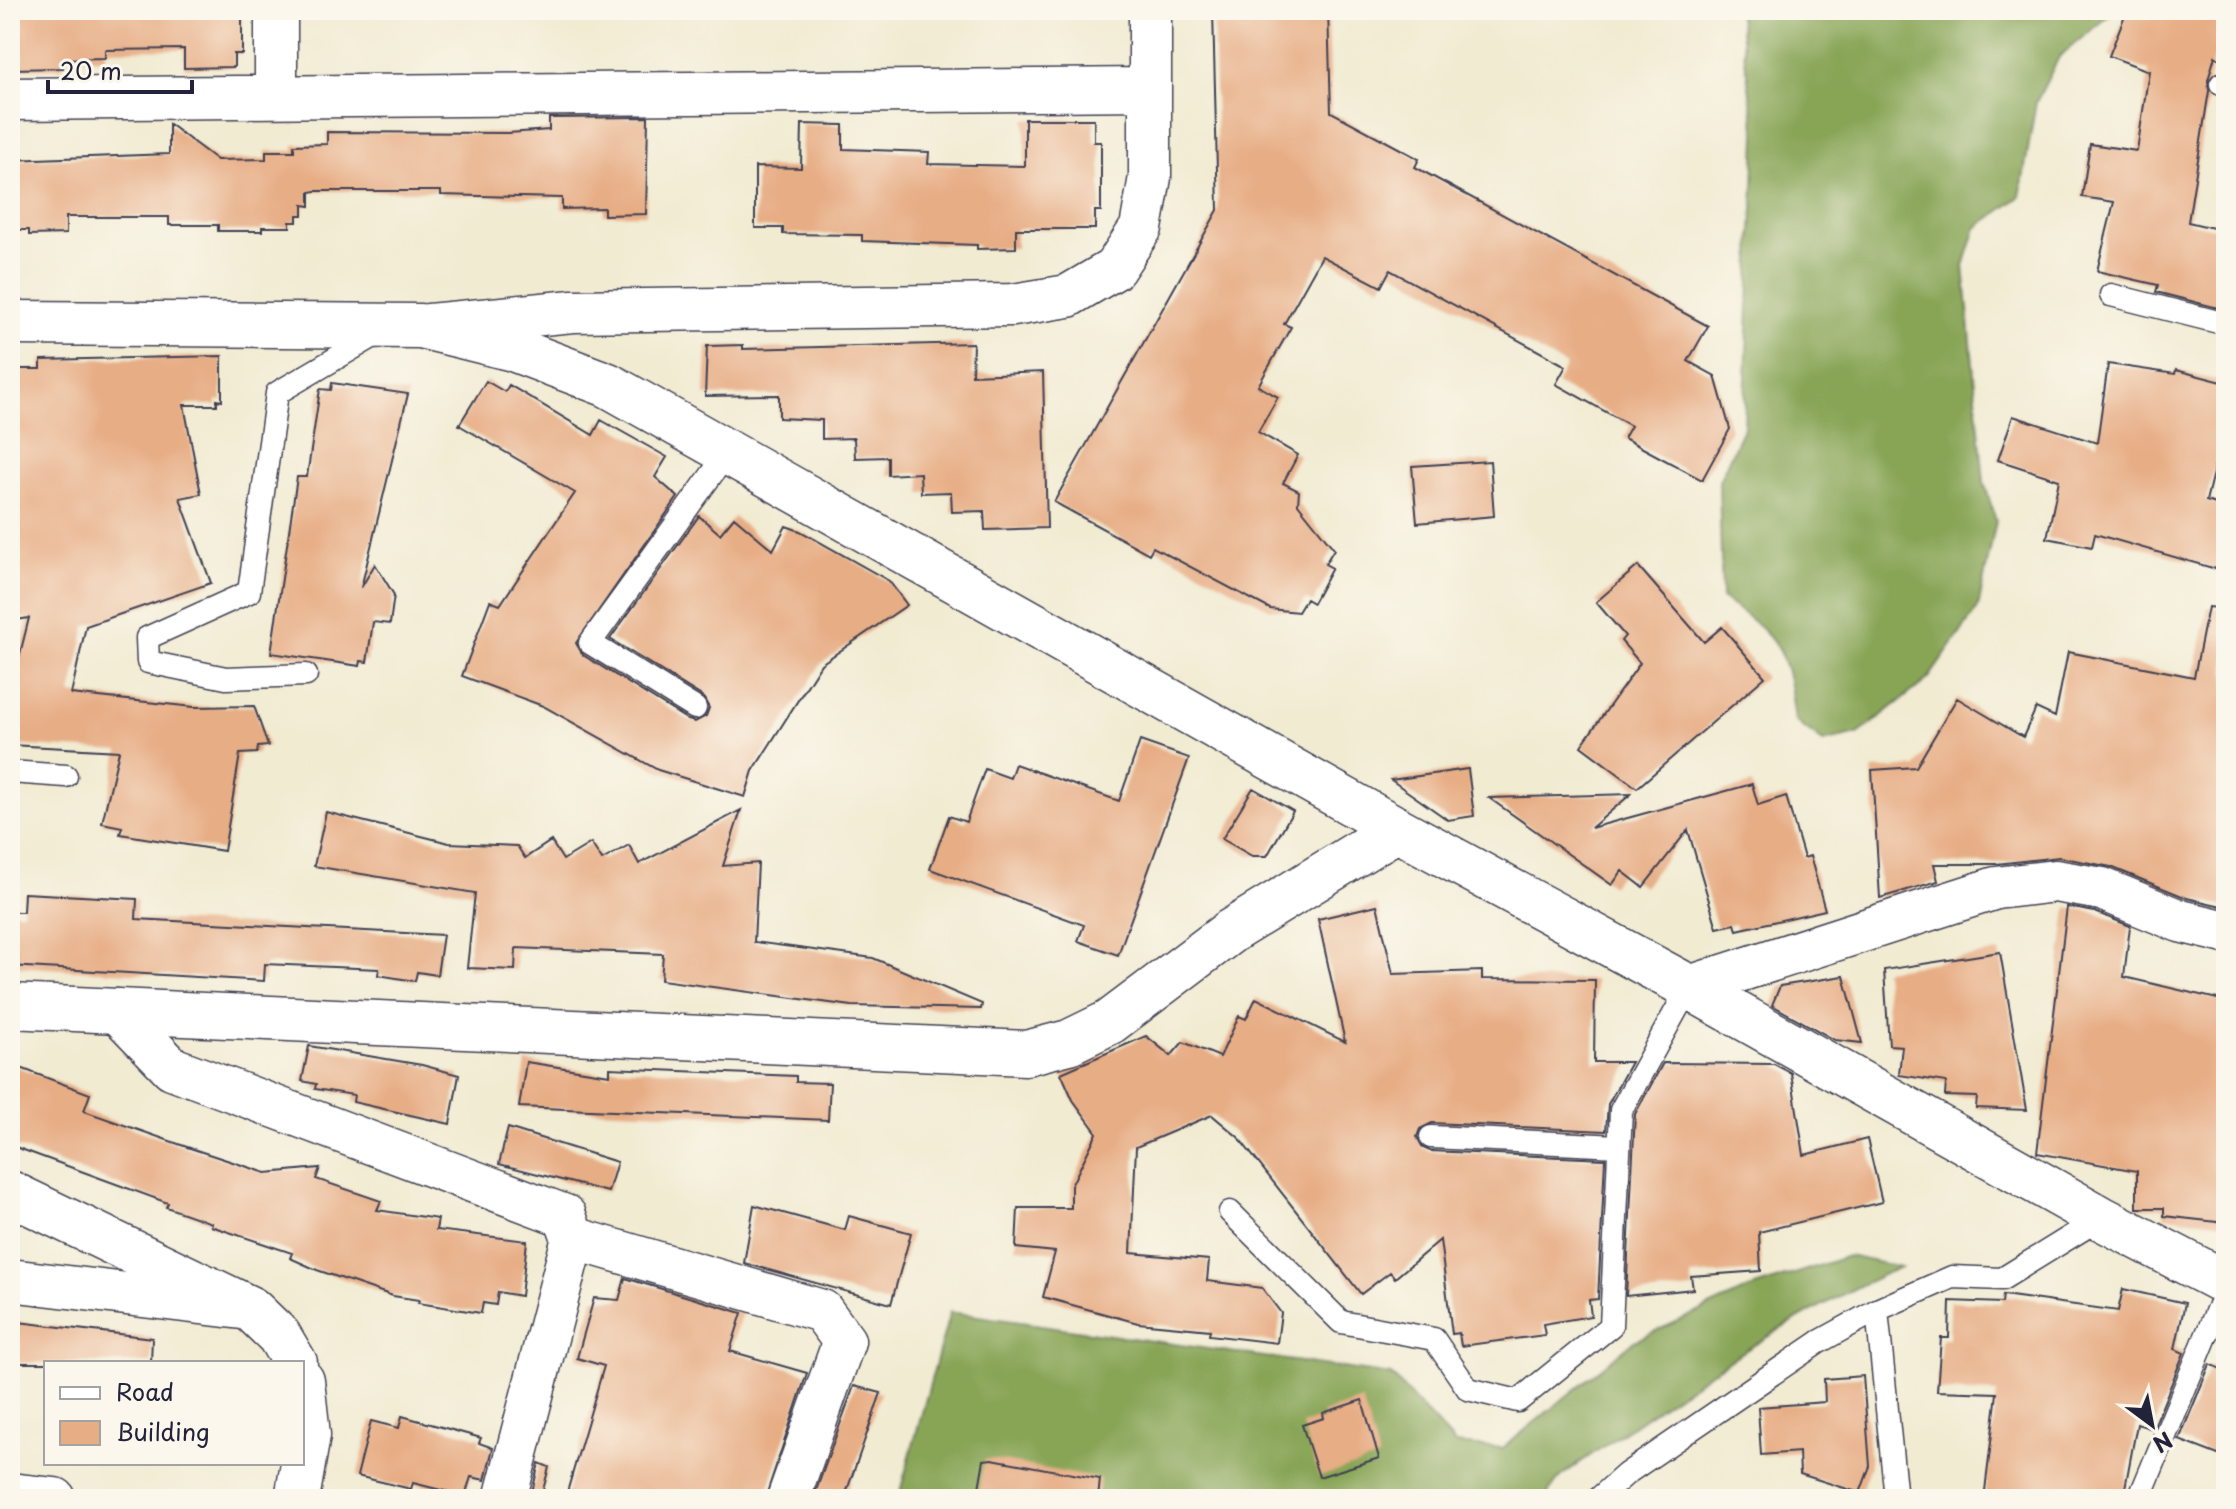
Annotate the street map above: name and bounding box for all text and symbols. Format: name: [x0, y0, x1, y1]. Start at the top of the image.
scale bar: [48, 44, 192, 94]
text: 20 m: [60, 52, 122, 88]
legend: [44, 1361, 304, 1465]
text: Road: [116, 1373, 174, 1409]
north arrow: [2112, 1385, 2192, 1465]
text: Building: [116, 1413, 210, 1449]
text: N: [2147, 1425, 2180, 1462]

